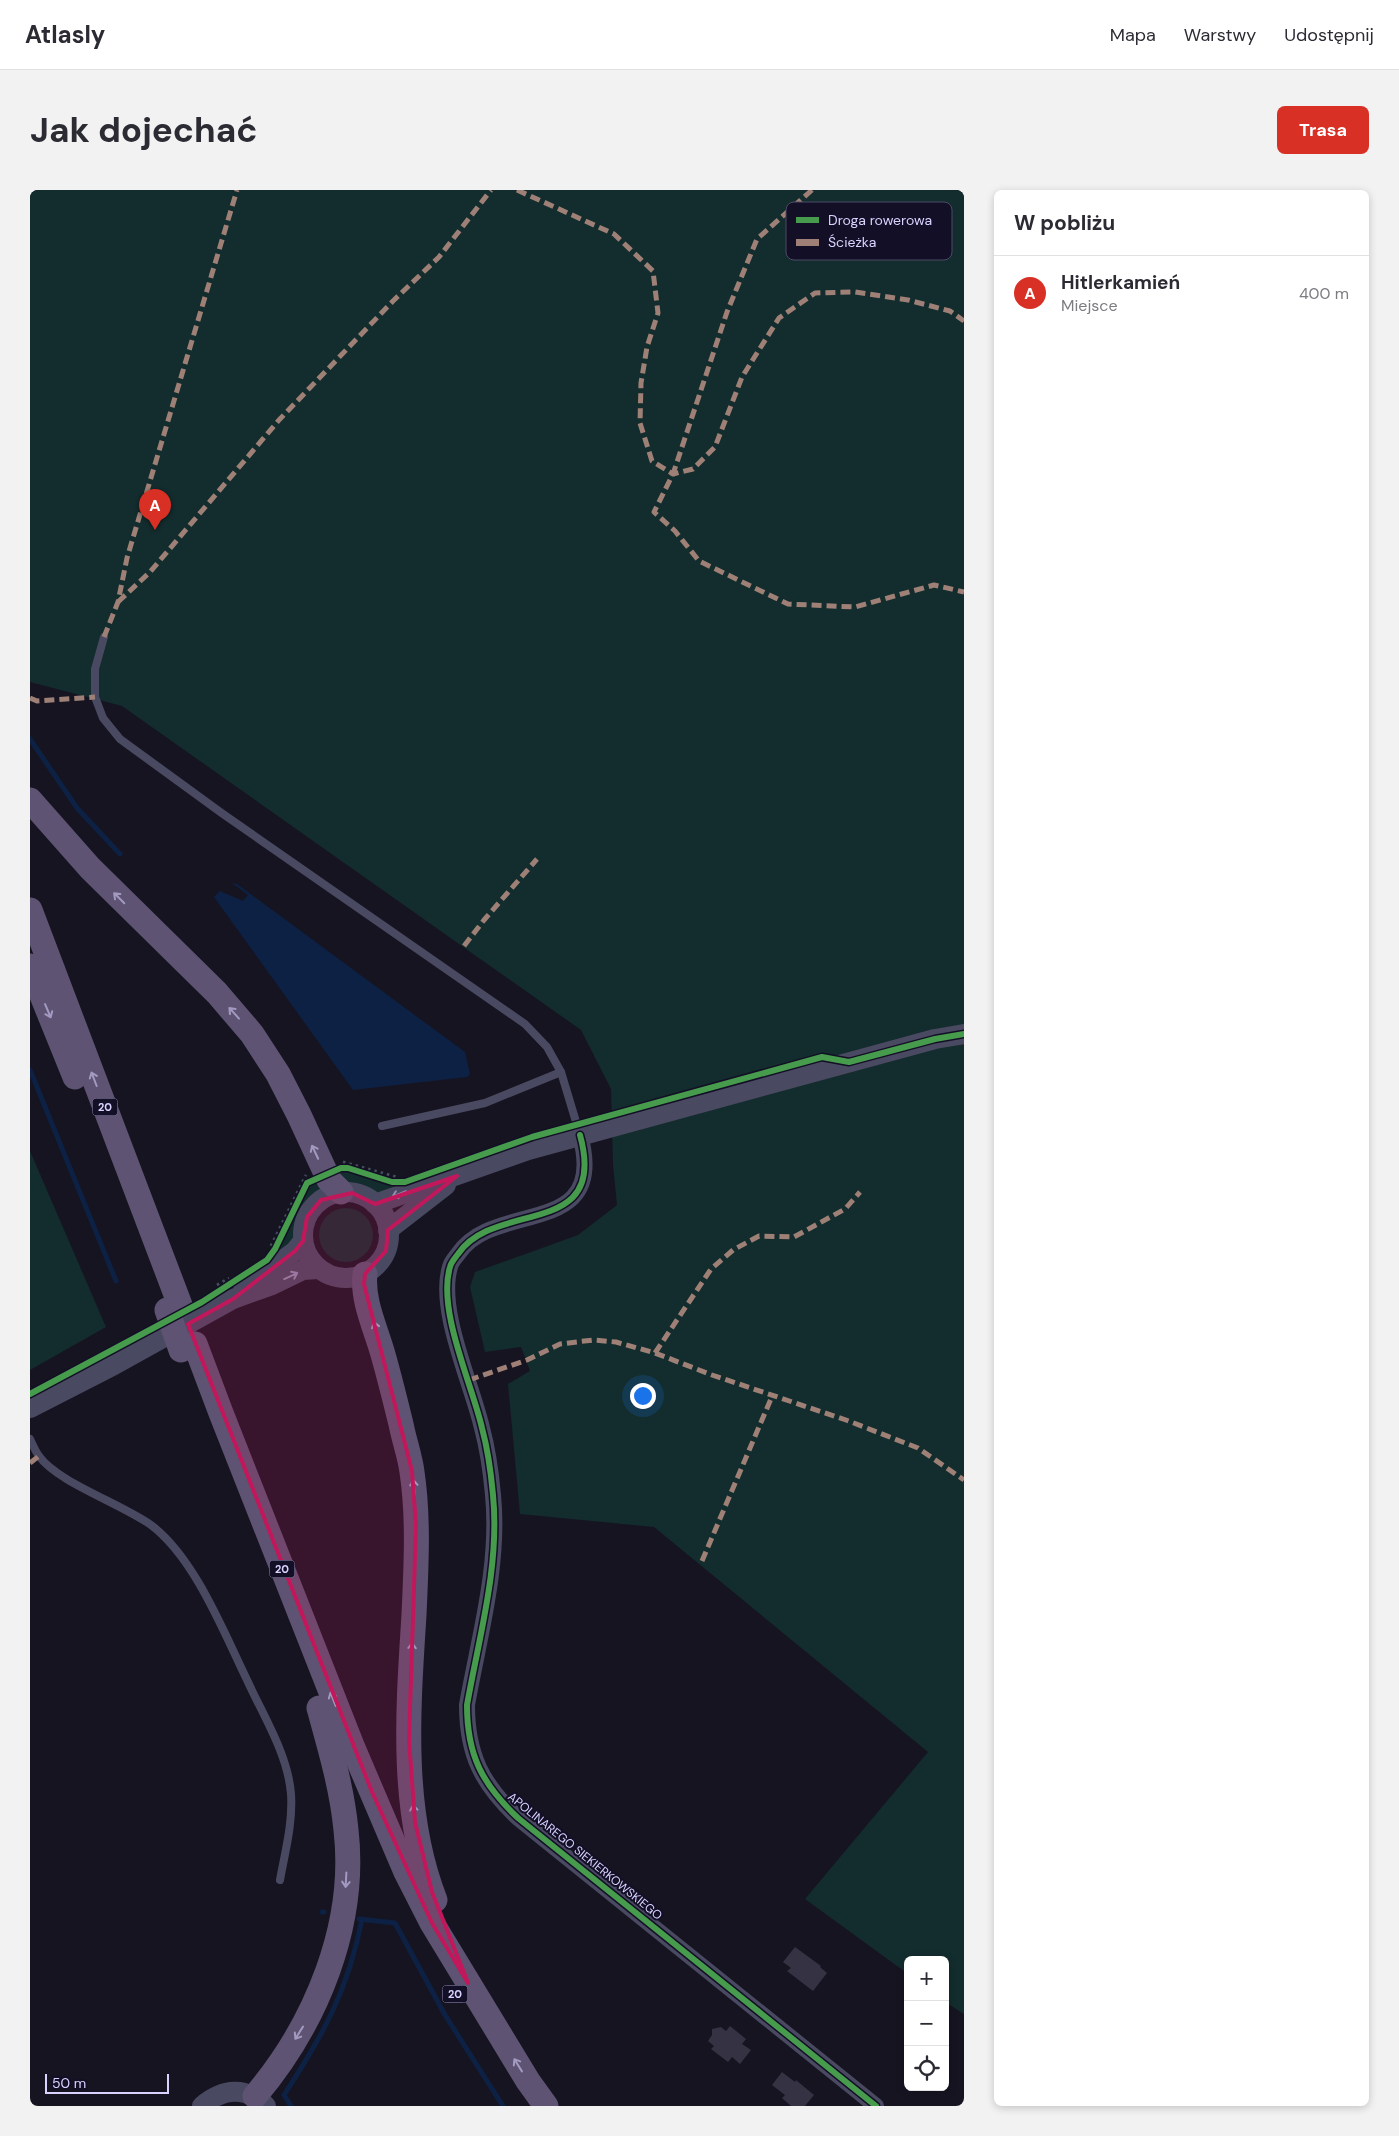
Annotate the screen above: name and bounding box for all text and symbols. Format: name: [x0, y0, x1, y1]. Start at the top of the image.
text: Atlasly: [25, 19, 105, 50]
text: Mapa: [1110, 23, 1156, 47]
text: Warstwy: [1184, 23, 1256, 47]
text: Udostępnij: [1284, 23, 1374, 47]
button: Trasa: [1277, 106, 1369, 154]
text: Jak dojechać: [30, 107, 257, 153]
legend: [786, 202, 952, 260]
text: W pobliżu: [1014, 209, 1115, 237]
text: Droga rowerowa: [828, 211, 932, 229]
text: Ścieżka: [828, 233, 876, 251]
text: Hitlerkamień: [1061, 270, 1180, 295]
text: A: [1024, 283, 1036, 304]
text: 400 m: [1299, 283, 1349, 304]
text: Miejsce: [1061, 295, 1118, 316]
pin: A: [139, 489, 171, 530]
one-way arrow: [113, 892, 125, 904]
one-way arrow: [44, 1003, 54, 1018]
one-way arrow: [228, 1006, 240, 1019]
one-way arrow: [89, 1072, 98, 1087]
road number: 20: [92, 1099, 118, 1116]
one-way arrow: [310, 1145, 320, 1160]
one-way arrow: [392, 1190, 407, 1200]
one-way arrow: [283, 1270, 298, 1280]
one-way arrow: [371, 1322, 380, 1338]
your location: [630, 1383, 656, 1409]
one-way arrow: [409, 1480, 418, 1496]
road number: 20: [270, 1560, 294, 1578]
one-way arrow: [407, 1642, 416, 1658]
one-way arrow: [328, 1692, 338, 1707]
street label: APOLINAREGO SIEKIERKOWSKIEGO: [504, 1789, 666, 1923]
one-way arrow: [409, 1804, 419, 1820]
one-way arrow: [342, 1871, 351, 1887]
map controls: [904, 1956, 949, 2091]
button: +: [904, 1956, 949, 2001]
road number: 20: [442, 1986, 468, 2002]
button: −: [904, 2001, 949, 2046]
one-way arrow: [293, 2026, 303, 2040]
button: locate: [904, 2046, 949, 2091]
one-way arrow: [513, 2059, 523, 2073]
scale bar: [45, 2071, 169, 2094]
text: 50 m: [52, 2074, 86, 2092]

